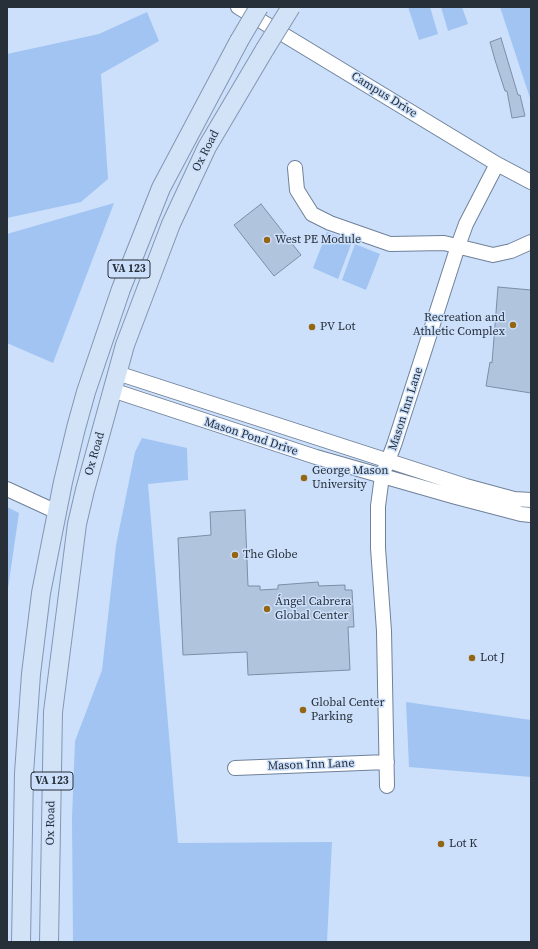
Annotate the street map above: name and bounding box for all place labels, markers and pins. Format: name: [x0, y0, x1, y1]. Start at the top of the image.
place label: West PE Module: [275, 233, 361, 247]
marker: West PE Module: [262, 235, 272, 245]
place label: Recreation and Athletic Complex: [413, 311, 505, 339]
place label: PV Lot: [320, 320, 355, 334]
marker: Recreation and Athletic Complex: [508, 320, 518, 330]
marker: PV Lot: [307, 322, 317, 332]
place label: George Mason University: [312, 464, 389, 492]
marker: George Mason University: [299, 473, 309, 483]
place label: The Globe: [243, 548, 298, 562]
marker: The Globe: [230, 550, 240, 560]
place label: Ángel Cabrera Global Center: [275, 595, 351, 623]
marker: Ángel Cabrera Global Center: [262, 604, 272, 614]
place label: Lot J: [480, 651, 505, 665]
marker: Lot J: [467, 653, 477, 663]
place label: Global Center Parking: [311, 696, 385, 724]
marker: Global Center Parking: [298, 705, 308, 715]
place label: Lot K: [449, 837, 477, 851]
marker: Lot K: [436, 839, 446, 849]

